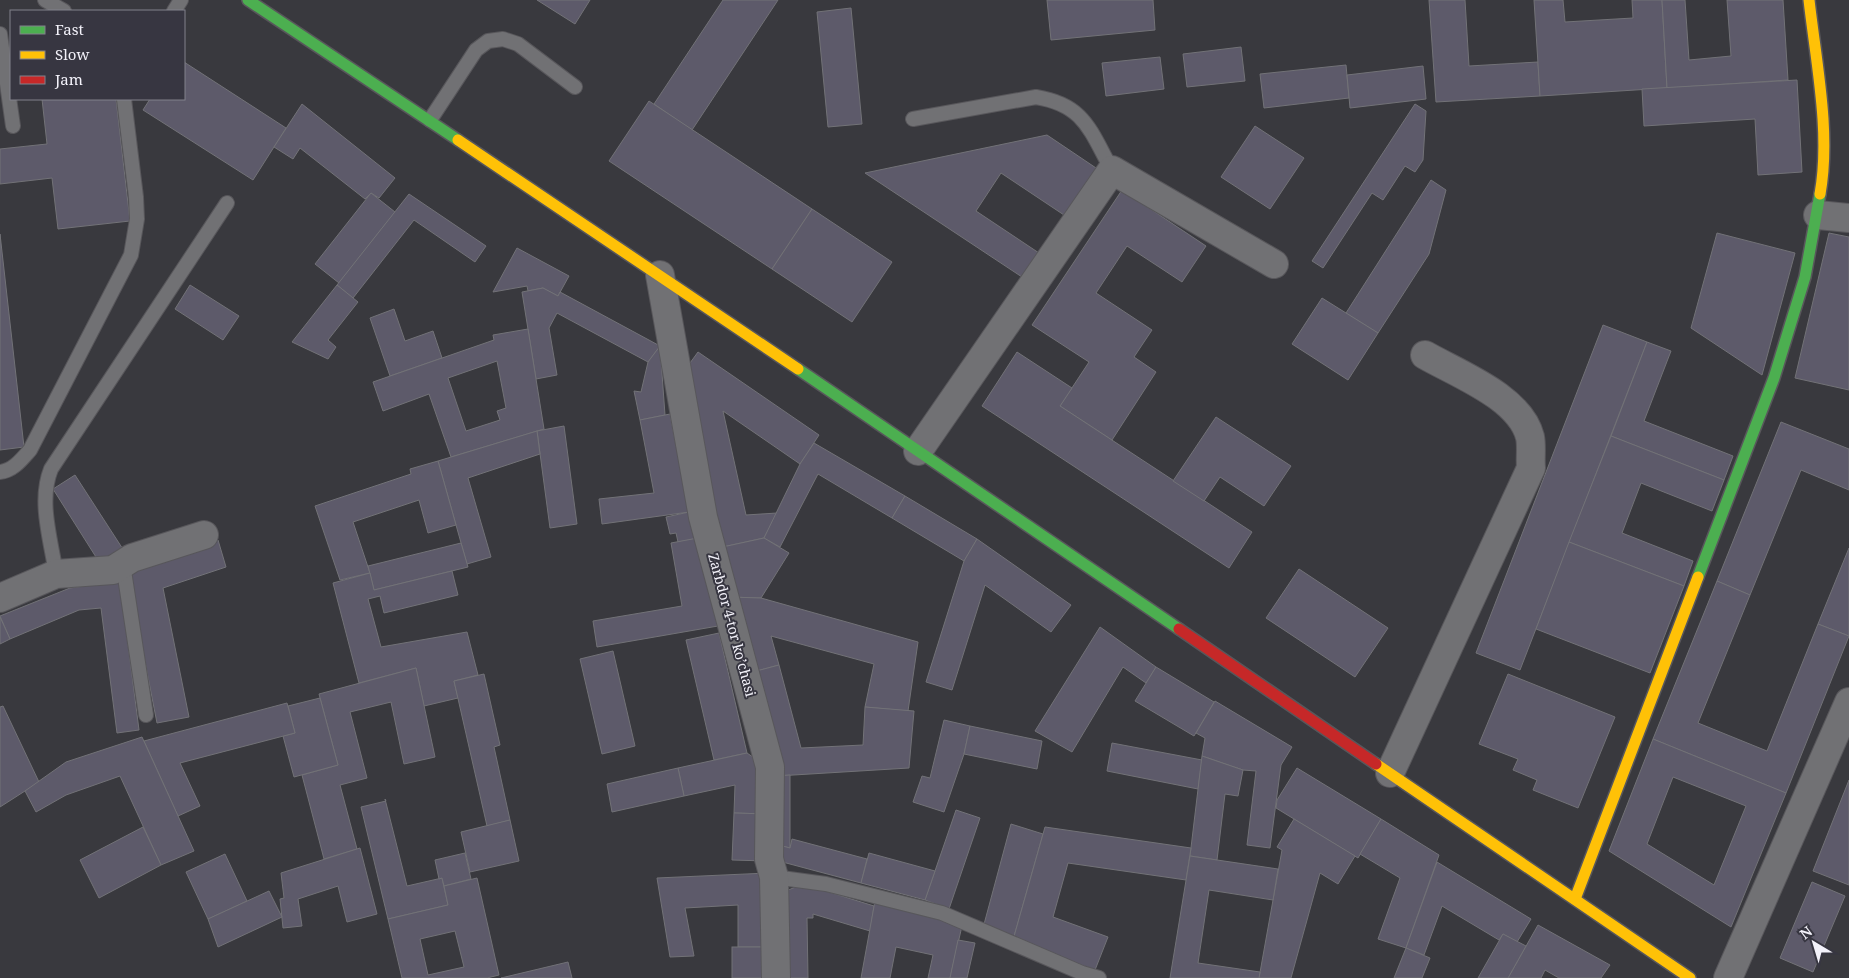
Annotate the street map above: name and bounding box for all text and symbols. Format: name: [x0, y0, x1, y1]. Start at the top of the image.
legend: [10, 10, 185, 100]
text: Fast: [55, 19, 84, 39]
text: Slow: [55, 44, 89, 64]
text: Jam: [54, 69, 83, 89]
street label: Zarbdor 4-tor koʼchasi: [704, 551, 761, 699]
north arrow: [1789, 918, 1839, 968]
text: N: [1795, 921, 1816, 943]

